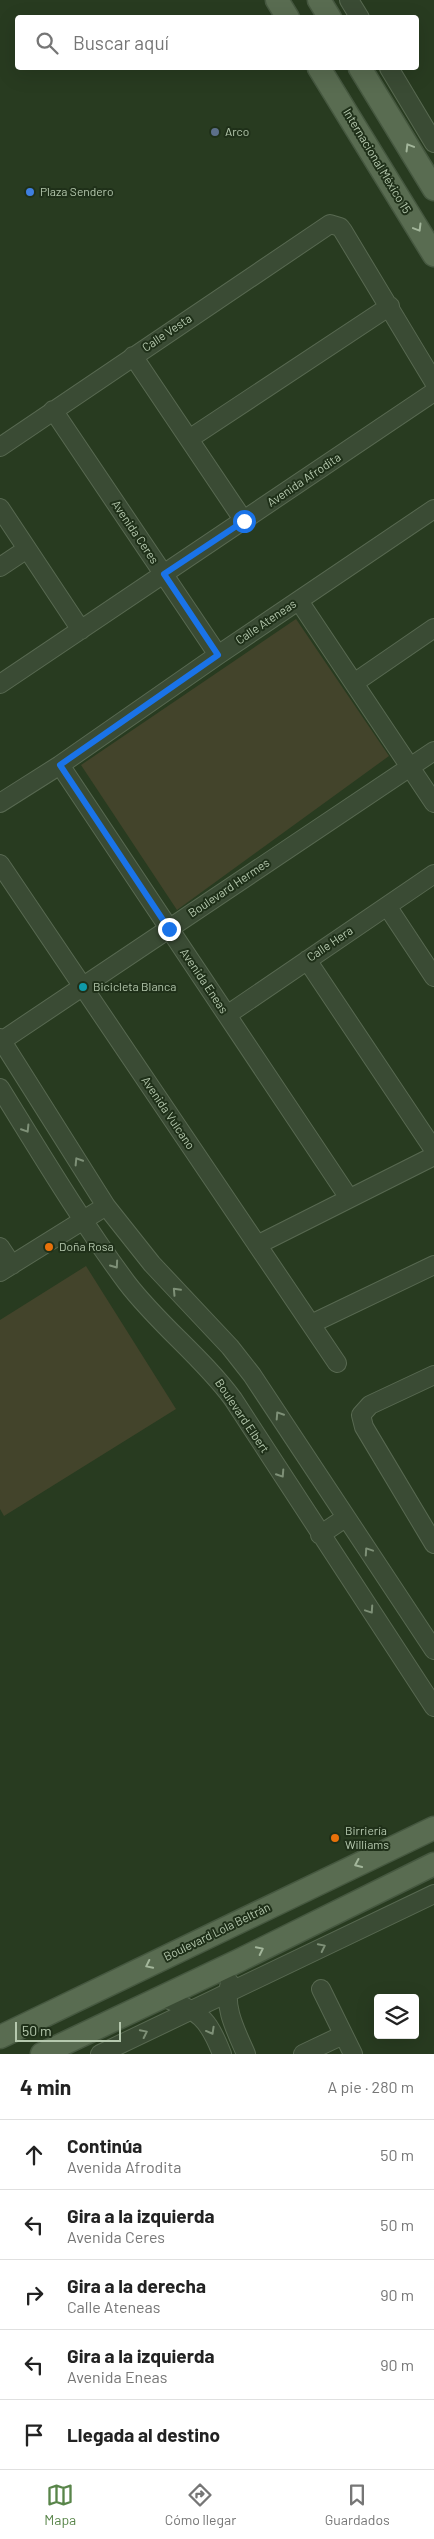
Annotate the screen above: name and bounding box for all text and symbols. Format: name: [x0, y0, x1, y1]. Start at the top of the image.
search box: [15, 15, 419, 70]
icon: search: [33, 29, 61, 57]
text: Buscar aquí: [73, 31, 169, 54]
street label: Internacional México 15: [341, 106, 415, 215]
place label: Arco: [225, 124, 249, 138]
marker: Arco: [209, 126, 221, 138]
one-way arrow: [405, 144, 415, 153]
place label: Plaza Sendero: [40, 184, 113, 198]
marker: Plaza Sendero: [24, 186, 36, 198]
one-way arrow: [411, 223, 421, 232]
street label: Calle Vesta: [139, 311, 194, 354]
street label: Avenida Afrodita: [264, 449, 343, 509]
street label: Avenida Ceres: [109, 497, 162, 566]
route start: [233, 510, 256, 533]
street label: Calle Ateneas: [233, 596, 299, 647]
street label: Boulevard Hermes: [185, 855, 272, 920]
route end: [158, 918, 181, 941]
street label: Calle Hera: [304, 923, 355, 964]
street label: Avenida Eneas: [178, 945, 232, 1016]
place label: Bicicleta Blanca: [93, 979, 176, 993]
marker: Bicicleta Blanca: [77, 981, 89, 993]
street label: Avenida Vulcano: [139, 1073, 198, 1152]
one-way arrow: [20, 1124, 29, 1133]
one-way arrow: [75, 1157, 84, 1167]
place label: Doña Rosa: [59, 1239, 114, 1253]
marker: Doña Rosa: [43, 1241, 55, 1253]
one-way arrow: [109, 1260, 118, 1269]
one-way arrow: [173, 1287, 182, 1296]
street label: Boulevard Elbert: [213, 1376, 273, 1455]
one-way arrow: [275, 1412, 285, 1421]
one-way arrow: [275, 1468, 284, 1477]
one-way arrow: [365, 1548, 374, 1557]
one-way arrow: [363, 1605, 373, 1614]
place label: Birriería Williams: [345, 1823, 389, 1851]
marker: Birriería Williams: [329, 1832, 341, 1844]
one-way arrow: [354, 1857, 363, 1868]
street label: Boulevard Lola Beltrán: [161, 1899, 272, 1963]
one-way arrow: [317, 1943, 326, 1954]
one-way arrow: [254, 1947, 263, 1957]
one-way arrow: [145, 1959, 154, 1969]
map controls: [374, 1994, 419, 2039]
button: layers: [374, 1994, 419, 2039]
scale bar: [15, 2019, 121, 2042]
text: 50 m: [22, 2022, 51, 2039]
one-way arrow: [205, 2025, 215, 2034]
one-way arrow: [139, 2029, 148, 2039]
text: 4 min: [20, 2074, 71, 2099]
text: A pie · 280 m: [328, 2077, 414, 2096]
text: Continúa: [67, 2134, 142, 2157]
icon: ahead: [20, 2141, 48, 2169]
text: 50 m: [380, 2145, 414, 2164]
text: Avenida Afrodita: [67, 2157, 181, 2176]
text: Gira a la izquierda: [67, 2204, 215, 2227]
icon: left: [20, 2211, 48, 2239]
text: 50 m: [380, 2215, 414, 2234]
text: Avenida Ceres: [67, 2227, 165, 2246]
text: Gira a la derecha: [67, 2274, 206, 2297]
icon: right: [20, 2281, 48, 2309]
text: 90 m: [380, 2285, 414, 2304]
text: Calle Ateneas: [67, 2297, 160, 2316]
text: Gira a la izquierda: [67, 2344, 215, 2367]
icon: left: [20, 2351, 48, 2379]
text: 90 m: [380, 2355, 414, 2374]
text: Avenida Eneas: [67, 2367, 167, 2386]
icon: arrive: [20, 2421, 48, 2449]
text: Llegada al destino: [67, 2423, 220, 2446]
tab: Mapa: [44, 2481, 76, 2528]
tab: Cómo llegar: [165, 2481, 236, 2528]
tab: Guardados: [325, 2481, 390, 2528]

